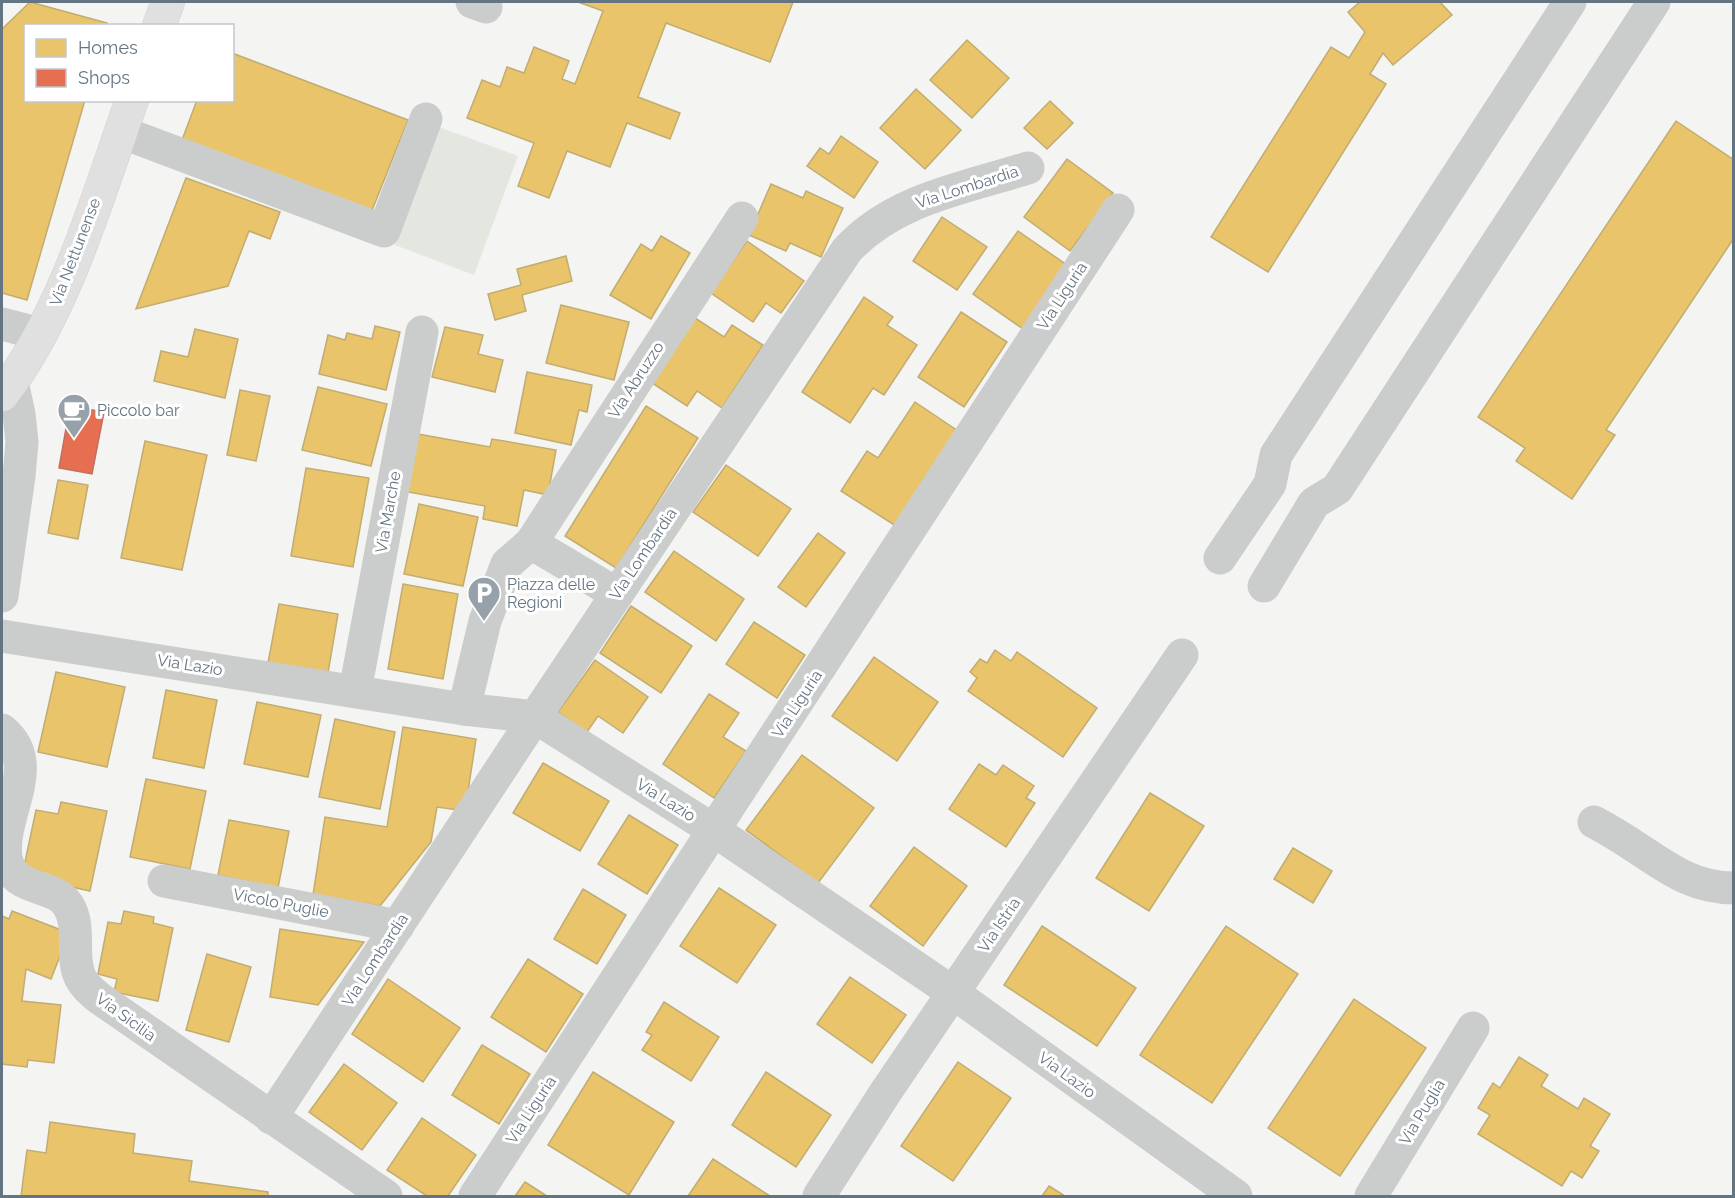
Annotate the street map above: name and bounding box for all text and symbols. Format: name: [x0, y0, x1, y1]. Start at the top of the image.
legend: [24, 24, 234, 102]
text: Homes: [78, 37, 138, 58]
text: Shops: [78, 67, 130, 88]
street label: Via Lombardia: [913, 161, 1021, 213]
street label: Via Nettunense: [46, 195, 104, 309]
street label: Via Liguria: [1033, 258, 1091, 334]
street label: Via Abruzzo: [604, 338, 668, 422]
cafe icon: Piccolo bar: [56, 392, 92, 439]
place label: Piccolo bar: [97, 401, 180, 420]
street label: Via Marche: [371, 470, 405, 554]
street label: Via Lombardia: [605, 504, 681, 604]
parking icon: Piazza delle Regioni: [466, 575, 502, 622]
place label: Piazza delle Regioni: [507, 575, 595, 612]
street label: Via Lazio: [156, 650, 224, 680]
street label: Via Liguria: [768, 666, 826, 742]
street label: Via Lazio: [633, 774, 699, 826]
street label: Vicolo Puglie: [232, 884, 330, 922]
street label: Via Istria: [974, 894, 1024, 956]
street label: Via Lombardia: [338, 910, 412, 1010]
street label: Via Sicilia: [92, 989, 160, 1045]
street label: Via Lazio: [1035, 1048, 1099, 1102]
street label: Via Liguria: [502, 1072, 560, 1148]
street label: Via Puglia: [1395, 1076, 1449, 1148]

